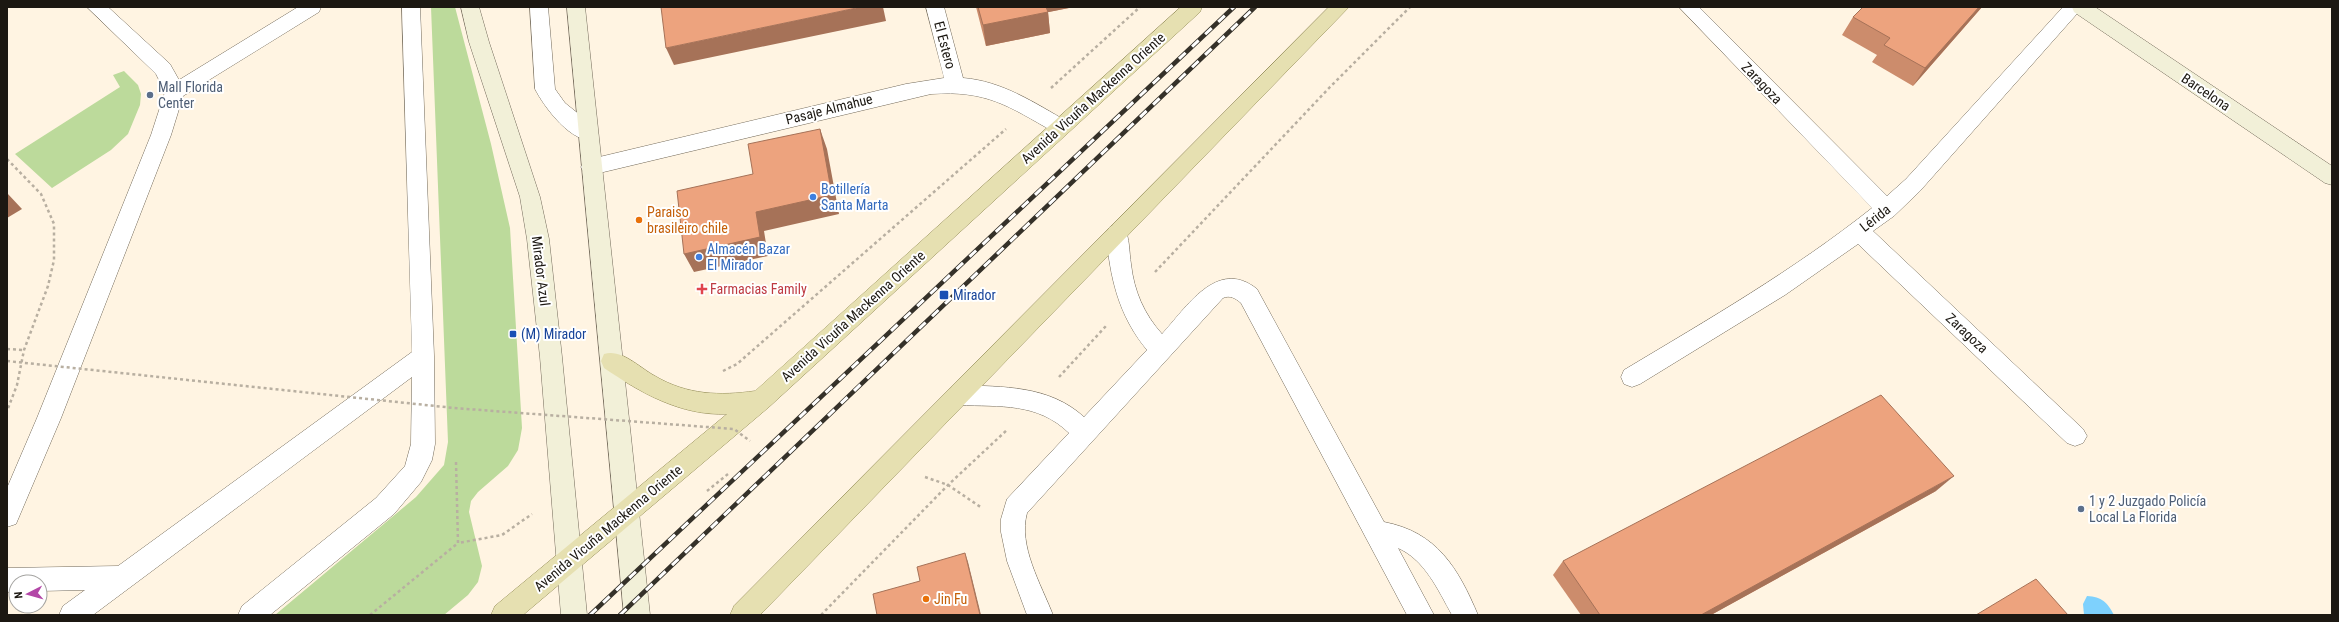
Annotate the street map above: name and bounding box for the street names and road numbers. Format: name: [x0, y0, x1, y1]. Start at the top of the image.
street label: El Estero: [931, 19, 959, 71]
street label: Avenida Vicuña Mackenna Oriente: [1018, 29, 1169, 167]
street label: Zaragoza: [1738, 59, 1786, 107]
street label: Barcelona: [2179, 70, 2233, 114]
street label: Pasaje Almahue: [784, 90, 875, 128]
street label: Lérida: [1857, 201, 1893, 235]
street label: Mirador Azul: [529, 235, 553, 307]
street label: Avenida Vicuña Mackenna Oriente: [778, 247, 929, 385]
street label: Zaragoza: [1943, 310, 1991, 356]
street label: Avenida Vicuña Mackenna Oriente: [531, 461, 685, 595]

